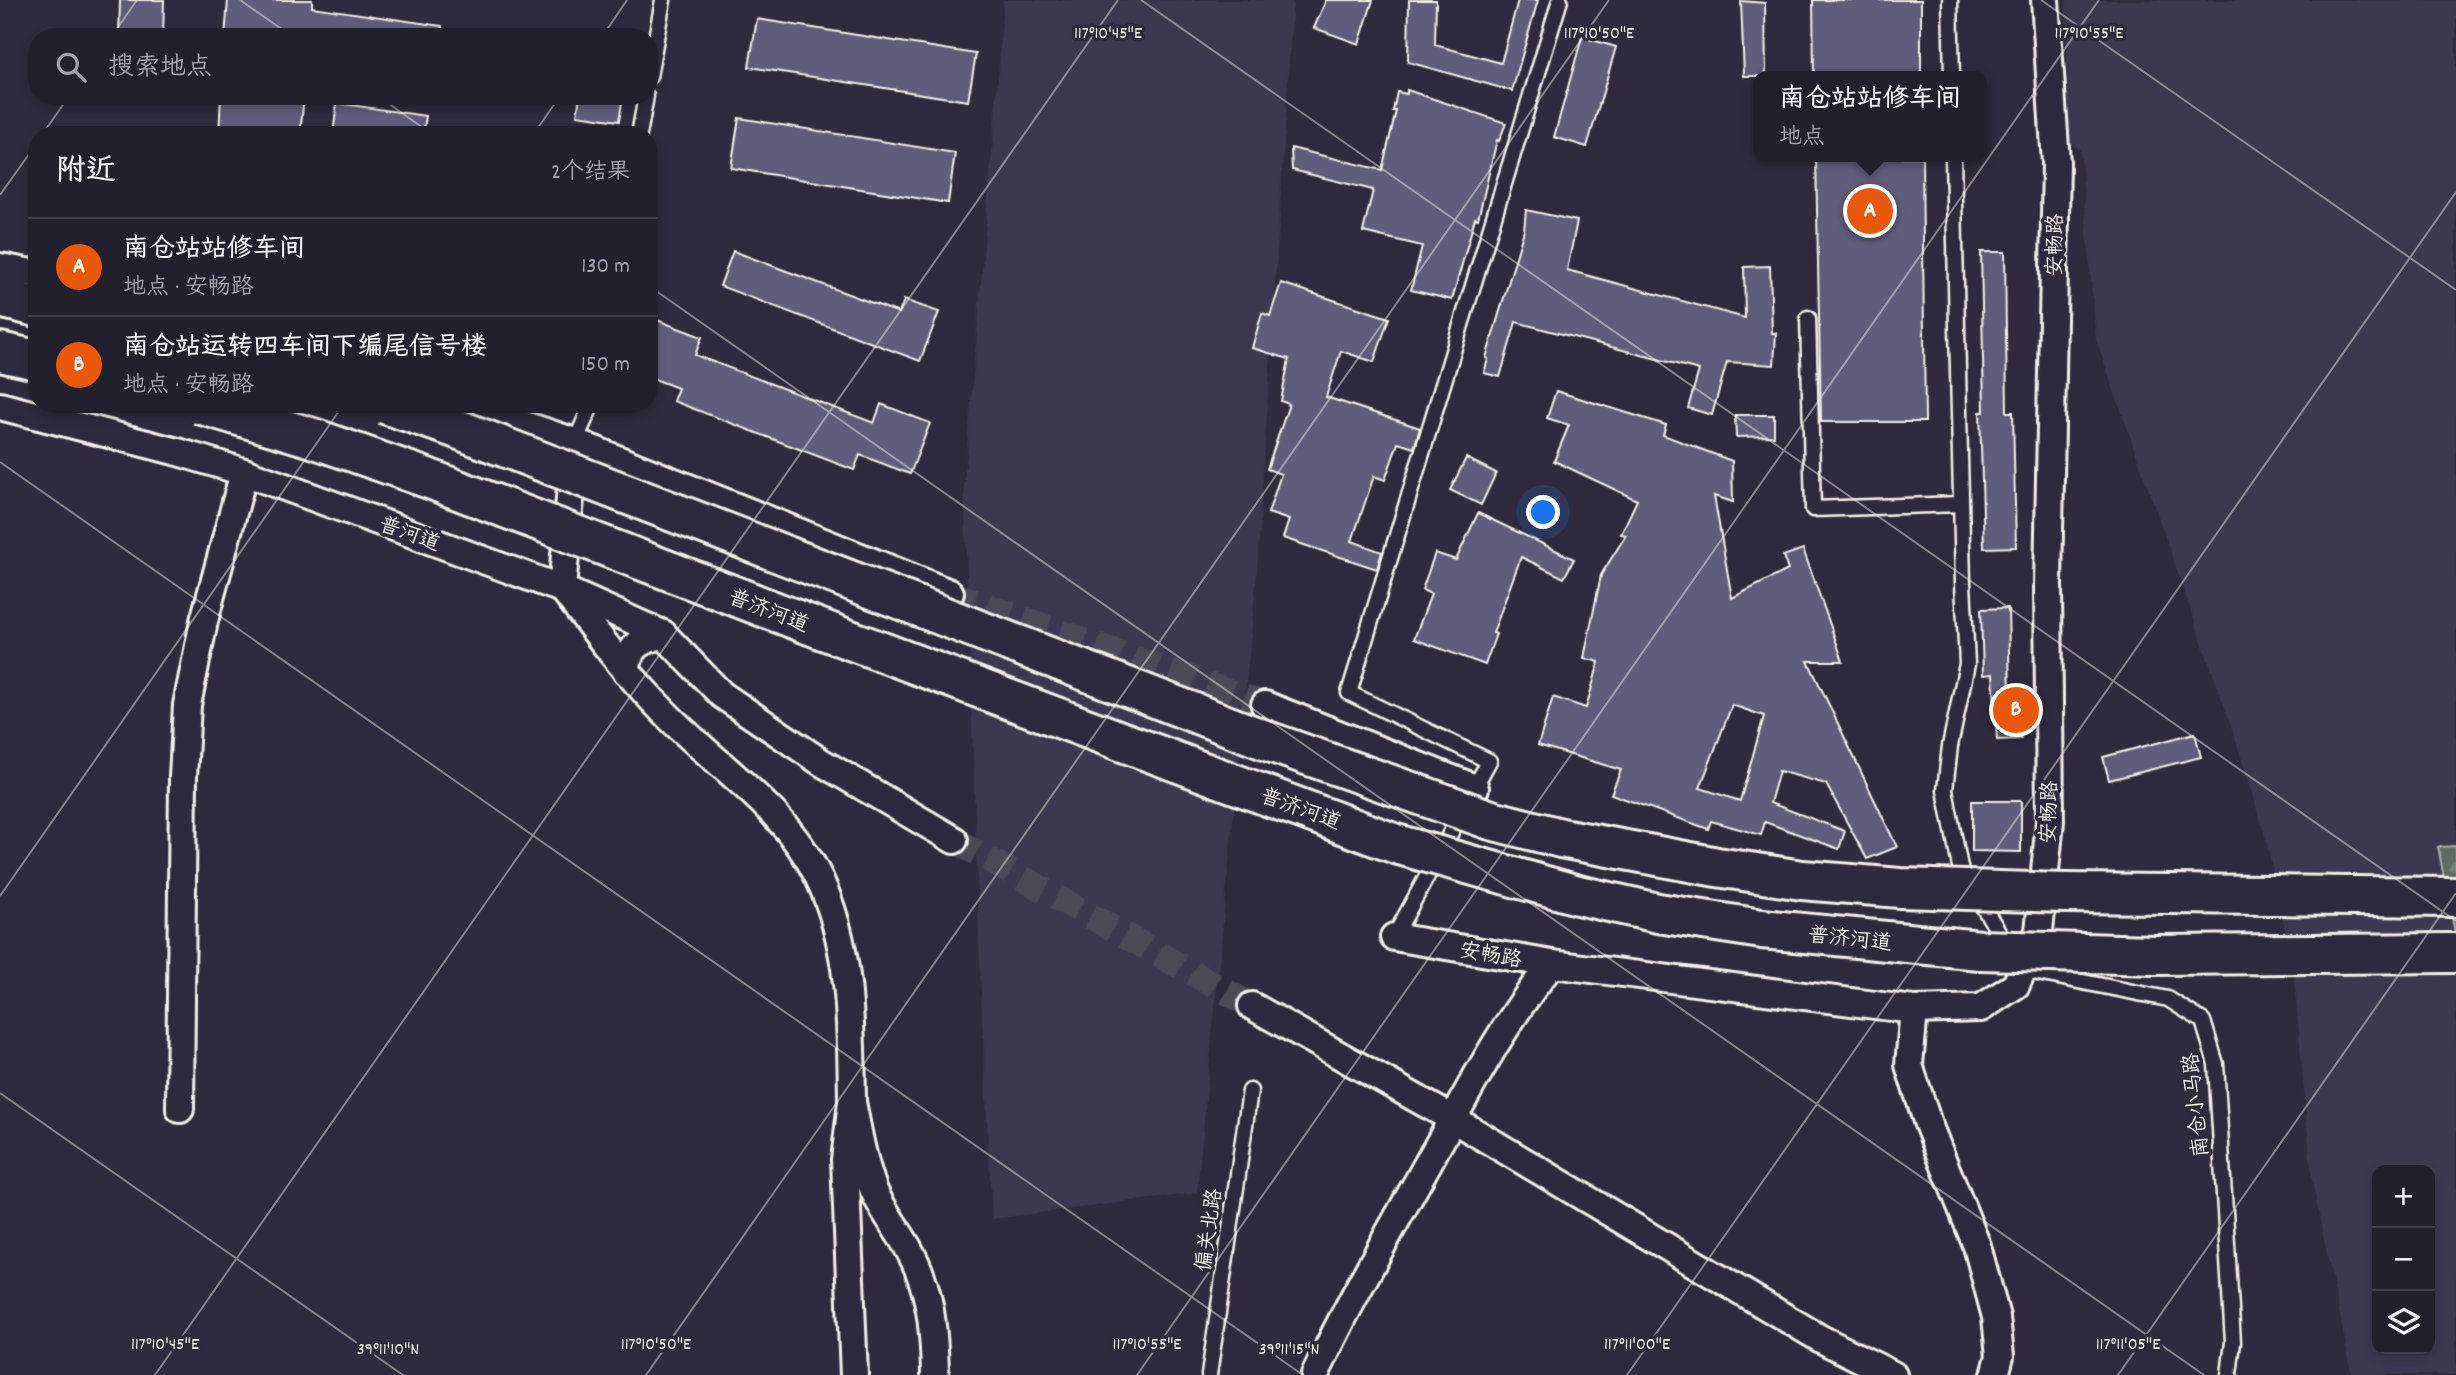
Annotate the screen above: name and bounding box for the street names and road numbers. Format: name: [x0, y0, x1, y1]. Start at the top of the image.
street label: 安畅路: [2041, 213, 2073, 277]
street label: 普河道: [374, 511, 444, 561]
street label: 普济河道: [723, 584, 813, 642]
street label: 安畅路: [2035, 780, 2067, 844]
street label: 普济河道: [1255, 782, 1345, 839]
street label: 普济河道: [1806, 922, 1893, 960]
street label: 安畅路: [1457, 937, 1524, 977]
street label: 南仓小马路: [2178, 1051, 2218, 1158]
street label: 偏关北路: [1190, 1187, 1232, 1274]

